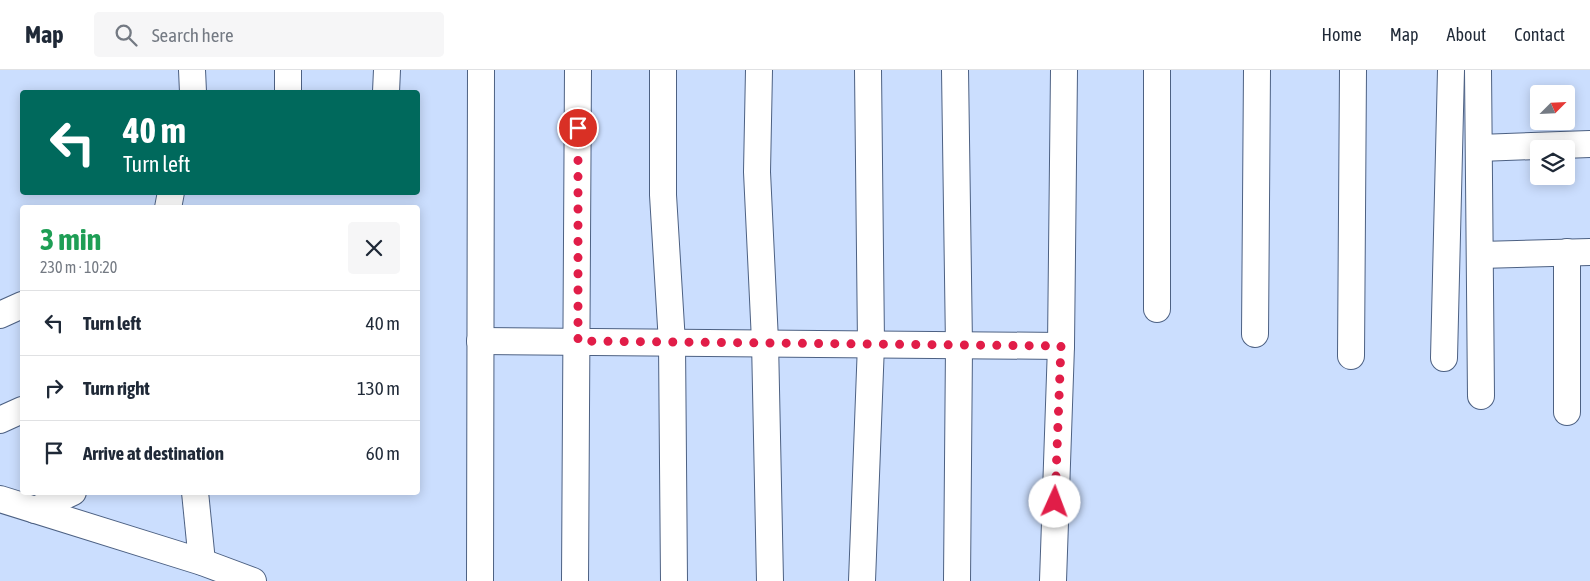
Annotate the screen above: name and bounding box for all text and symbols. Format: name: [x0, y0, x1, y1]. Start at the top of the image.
search box: [94, 12, 444, 57]
text: Map: [25, 21, 64, 48]
icon: search: [112, 21, 140, 49]
text: Search here: [152, 24, 234, 46]
text: Home: [1322, 24, 1362, 45]
text: Map: [1390, 24, 1419, 45]
text: About: [1447, 24, 1486, 45]
text: Contact: [1514, 24, 1565, 45]
north arrow: [1530, 85, 1575, 130]
map controls: [1530, 85, 1575, 185]
pin: [557, 107, 599, 149]
icon: left: [40, 110, 105, 175]
text: 40 m: [123, 110, 186, 150]
icon: arrive: [564, 114, 592, 142]
button: layers: [1530, 140, 1575, 185]
text: Turn left: [123, 151, 190, 177]
text: 3 min: [40, 222, 101, 256]
button: close: [348, 222, 400, 274]
text: 230 m · 10:20: [40, 258, 117, 276]
icon: left: [40, 309, 68, 337]
text: Turn left: [83, 312, 141, 334]
text: 40 m: [366, 312, 400, 334]
icon: right: [40, 374, 68, 402]
text: Turn right: [83, 377, 150, 399]
text: 130 m: [357, 377, 400, 399]
icon: arrive: [40, 439, 68, 467]
text: Arrive at destination: [83, 442, 224, 464]
text: 60 m: [366, 442, 400, 464]
position arrow: [1028, 475, 1080, 527]

